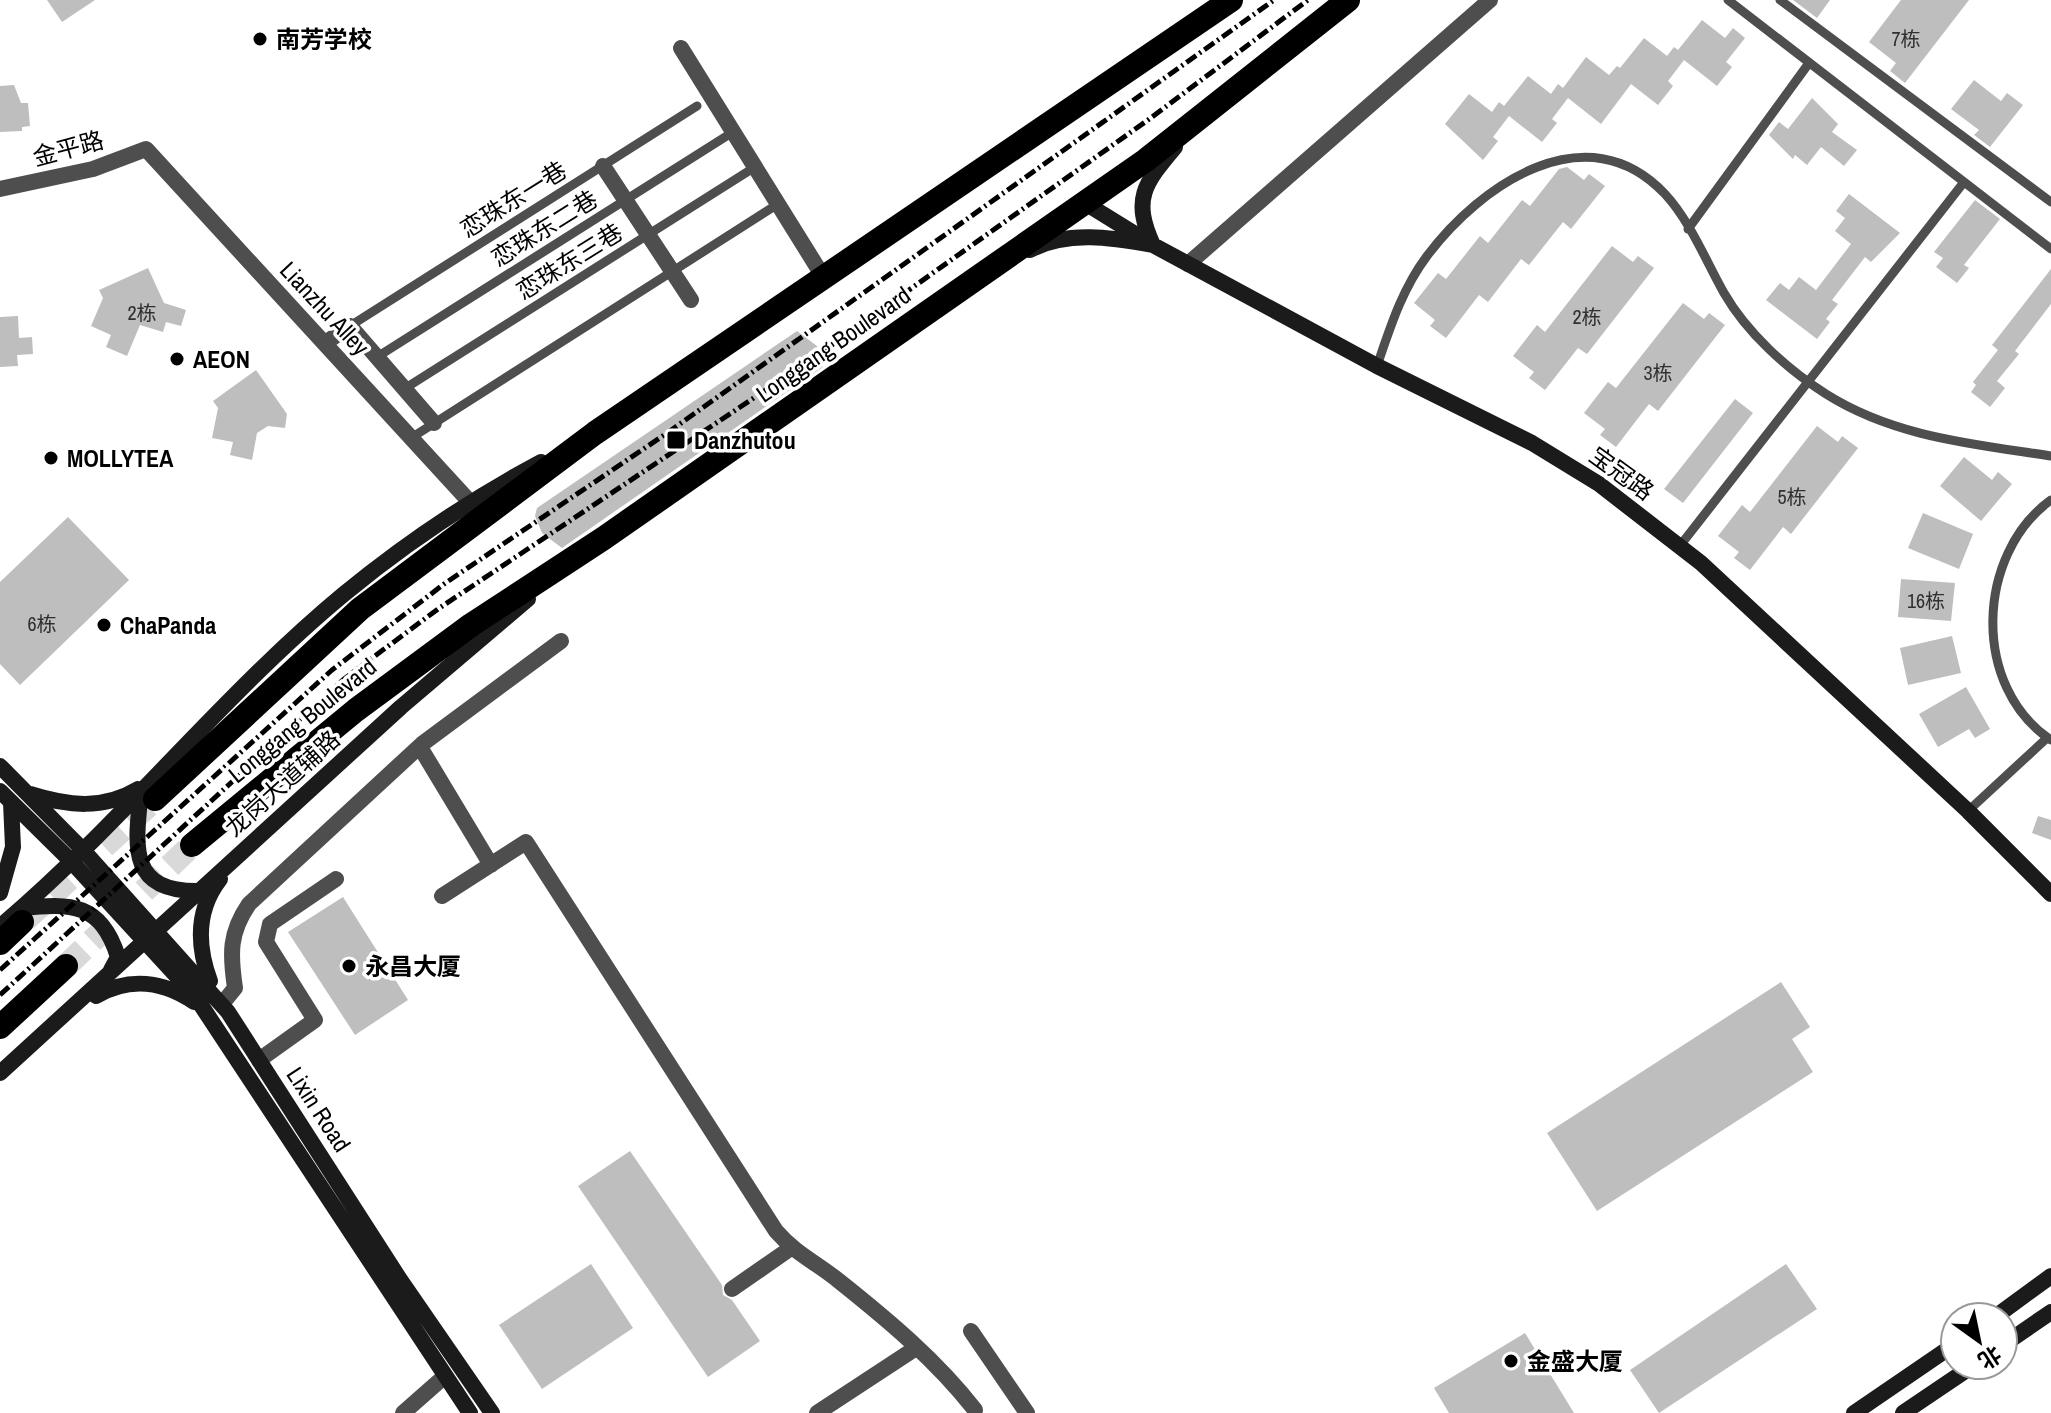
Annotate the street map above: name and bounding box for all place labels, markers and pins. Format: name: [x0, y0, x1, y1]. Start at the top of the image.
place label: 南芳学校: [276, 23, 372, 55]
marker: 南芳学校: [251, 30, 269, 48]
place label: AEON: [193, 343, 250, 375]
marker: AEON: [168, 350, 186, 368]
place label: Danzhutou: [694, 424, 796, 456]
marker: Danzhutou: [665, 429, 687, 451]
place label: MOLLYTEA: [67, 442, 174, 474]
marker: MOLLYTEA: [42, 449, 60, 467]
place label: ChaPanda: [120, 609, 216, 641]
marker: ChaPanda: [95, 616, 113, 634]
place label: 永昌大厦: [365, 950, 461, 982]
marker: 永昌大厦: [340, 957, 358, 975]
place label: 金盛大厦: [1527, 1345, 1623, 1377]
marker: 金盛大厦: [1502, 1352, 1520, 1370]

